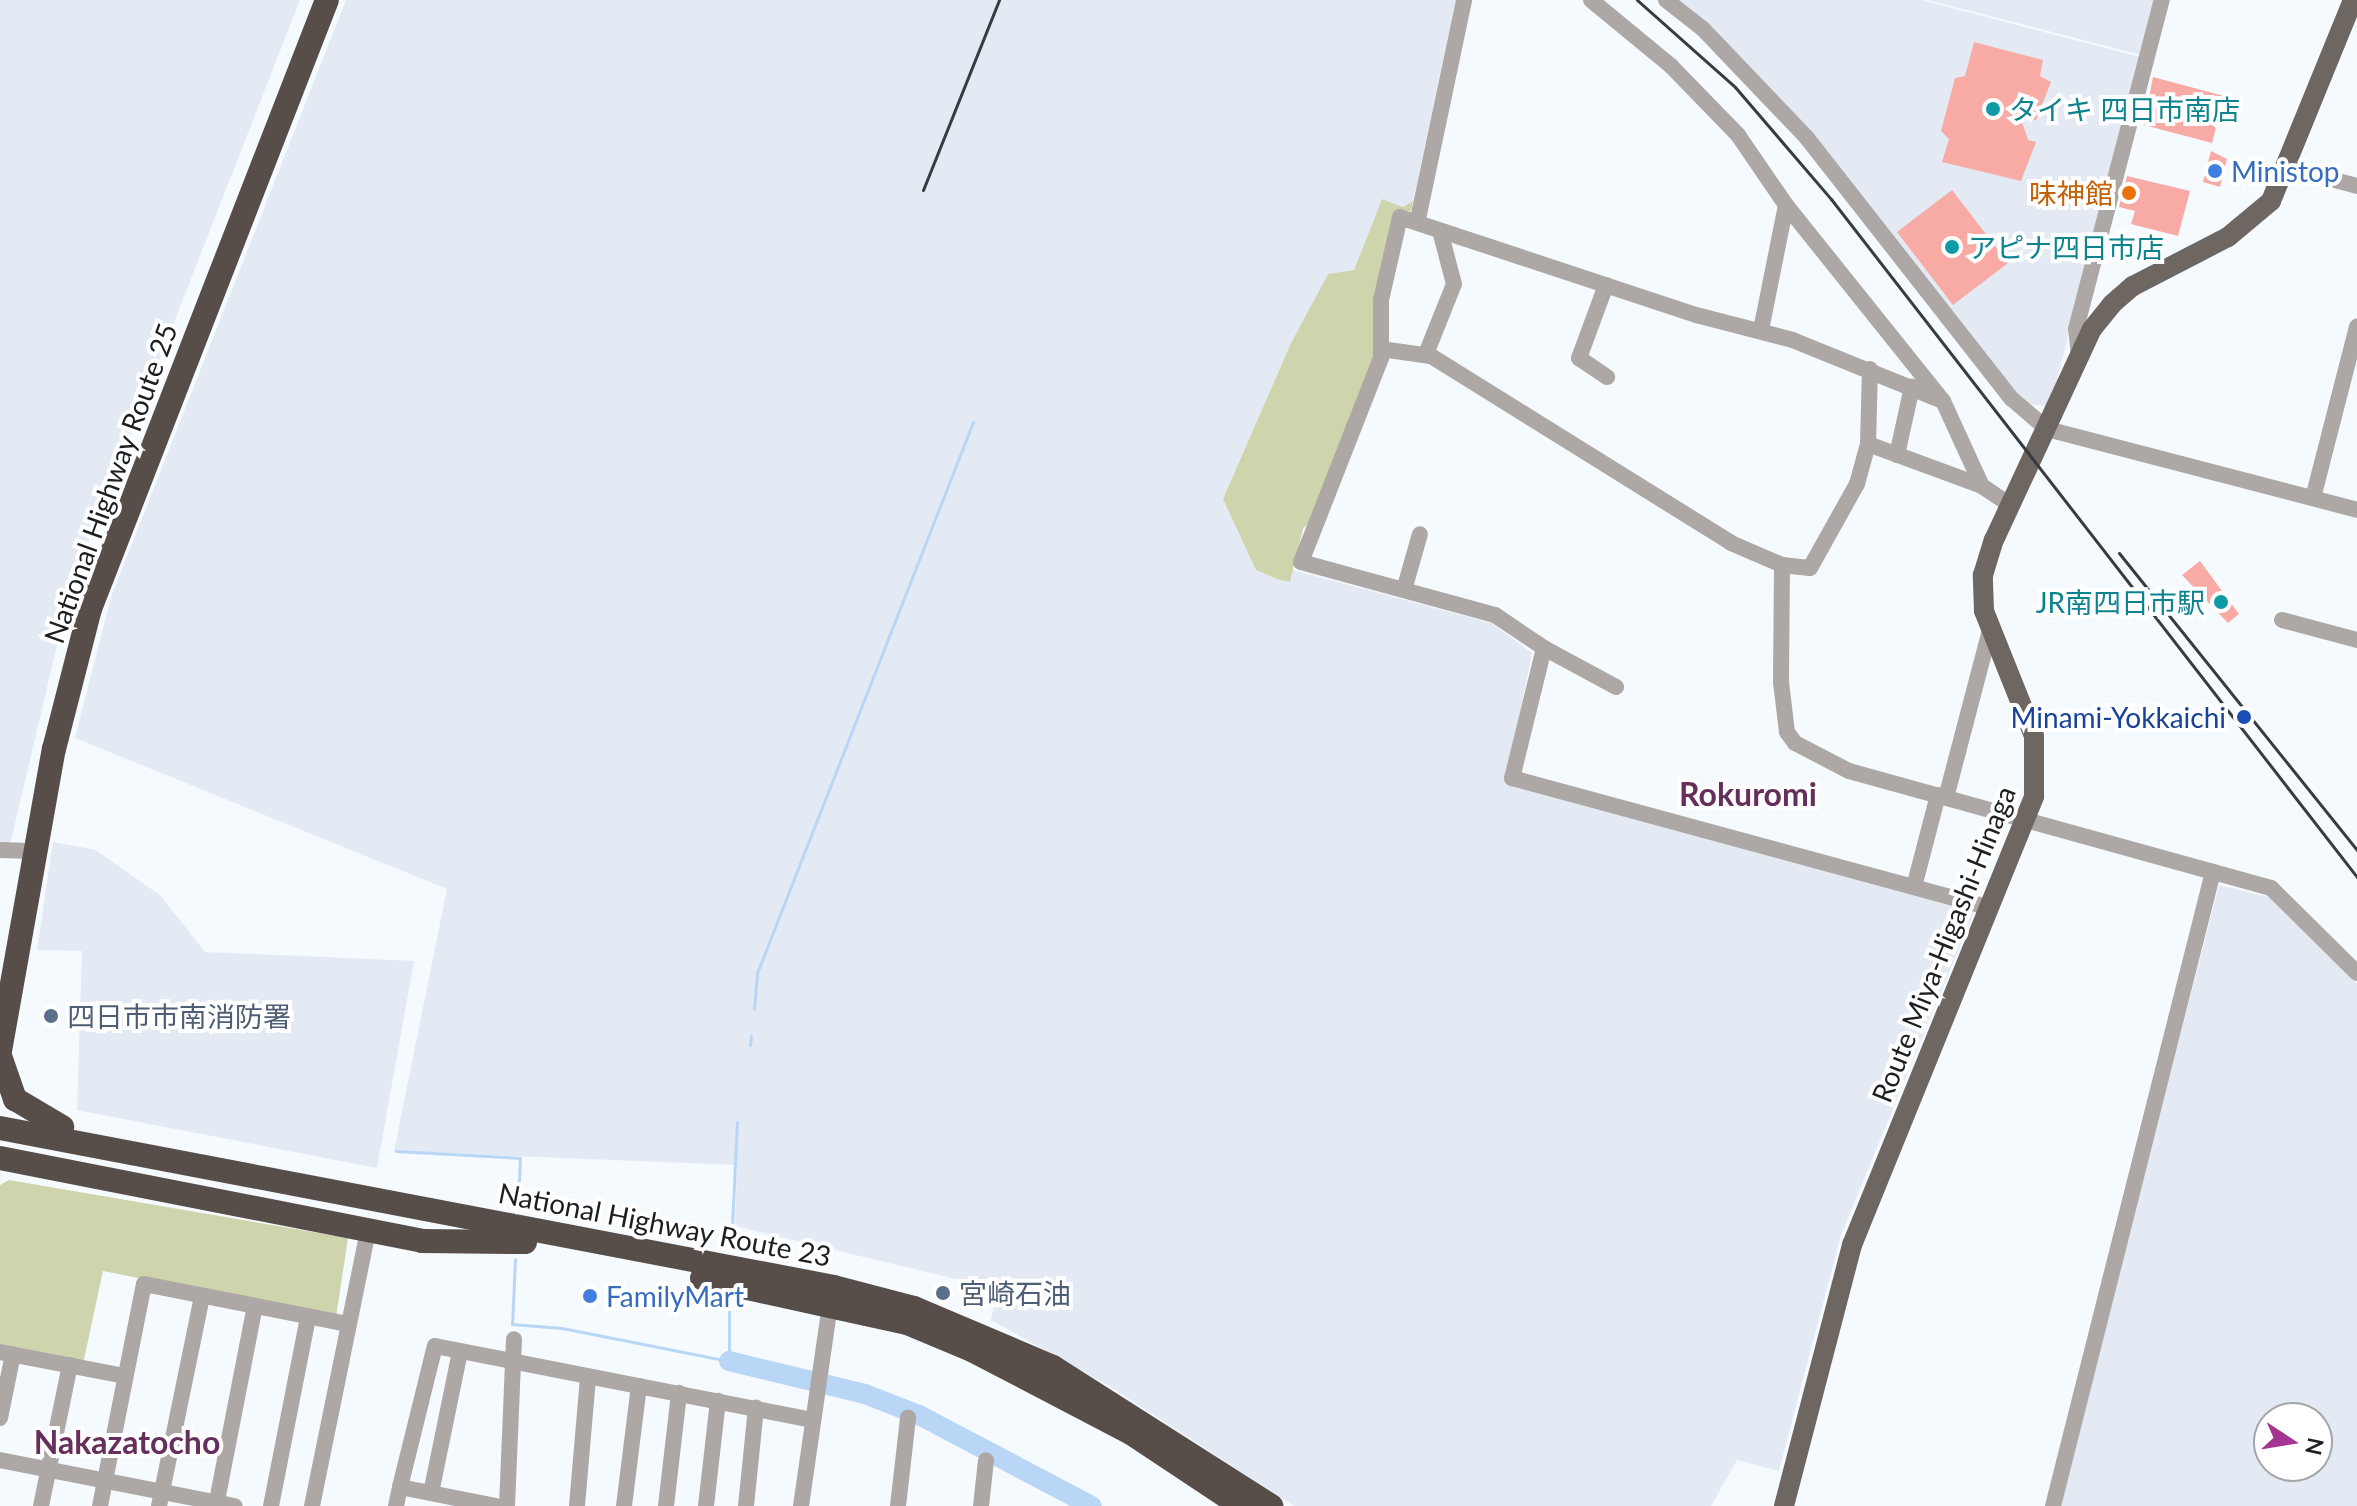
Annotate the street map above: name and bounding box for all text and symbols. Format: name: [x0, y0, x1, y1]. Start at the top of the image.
place label: タイキ 四日市南店: [2009, 92, 2240, 126]
marker: タイキ 四日市南店: [1984, 100, 2002, 118]
place label: Ministop: [2231, 154, 2340, 188]
marker: Ministop: [2206, 162, 2224, 180]
place label: 味神館: [2029, 176, 2113, 210]
marker: 味神館: [2120, 184, 2138, 202]
place label: アピナ四日市店: [1968, 230, 2164, 264]
marker: アピナ四日市店: [1943, 238, 1961, 256]
street label: National Highway Route 25: [36, 318, 184, 648]
place label: JR南四日市駅: [2036, 585, 2205, 619]
marker: JR南四日市駅: [2212, 593, 2230, 611]
place label: Minami-Yokkaichi: [2011, 700, 2226, 734]
marker: Minami-Yokkaichi: [2233, 706, 2255, 728]
district label: Rokuromi: [1679, 775, 1817, 813]
street label: Route Miya-Higashi-Hinaga: [1864, 781, 2022, 1107]
place label: 四日市市南消防署: [67, 999, 291, 1033]
marker: 四日市市南消防署: [42, 1007, 60, 1025]
street label: National Highway Route 23: [496, 1175, 834, 1273]
place label: 宮崎石油: [959, 1276, 1071, 1310]
place label: FamilyMart: [606, 1279, 744, 1313]
marker: 宮崎石油: [934, 1284, 952, 1302]
marker: FamilyMart: [581, 1287, 599, 1305]
north arrow: [2253, 1402, 2333, 1482]
district label: Nakazatocho: [34, 1423, 220, 1461]
text: N: [2300, 1436, 2330, 1458]

